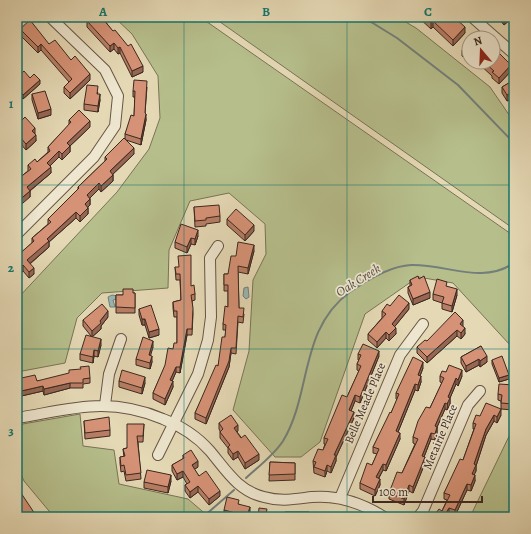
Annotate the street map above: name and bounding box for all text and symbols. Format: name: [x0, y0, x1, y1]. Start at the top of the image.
text: A: [98, 3, 108, 20]
text: B: [262, 3, 270, 20]
text: C: [424, 3, 432, 20]
north arrow: [461, 30, 501, 70]
text: N: [472, 33, 484, 49]
text: 1: [9, 95, 14, 112]
text: 2: [8, 259, 15, 276]
water label: Oak Creek: [332, 260, 384, 300]
street label: Belle Meade Place: [341, 360, 389, 446]
street label: Metairie Place: [419, 402, 461, 472]
text: 3: [8, 422, 14, 439]
scale bar: [373, 478, 482, 504]
text: 100 m: [379, 484, 408, 500]

